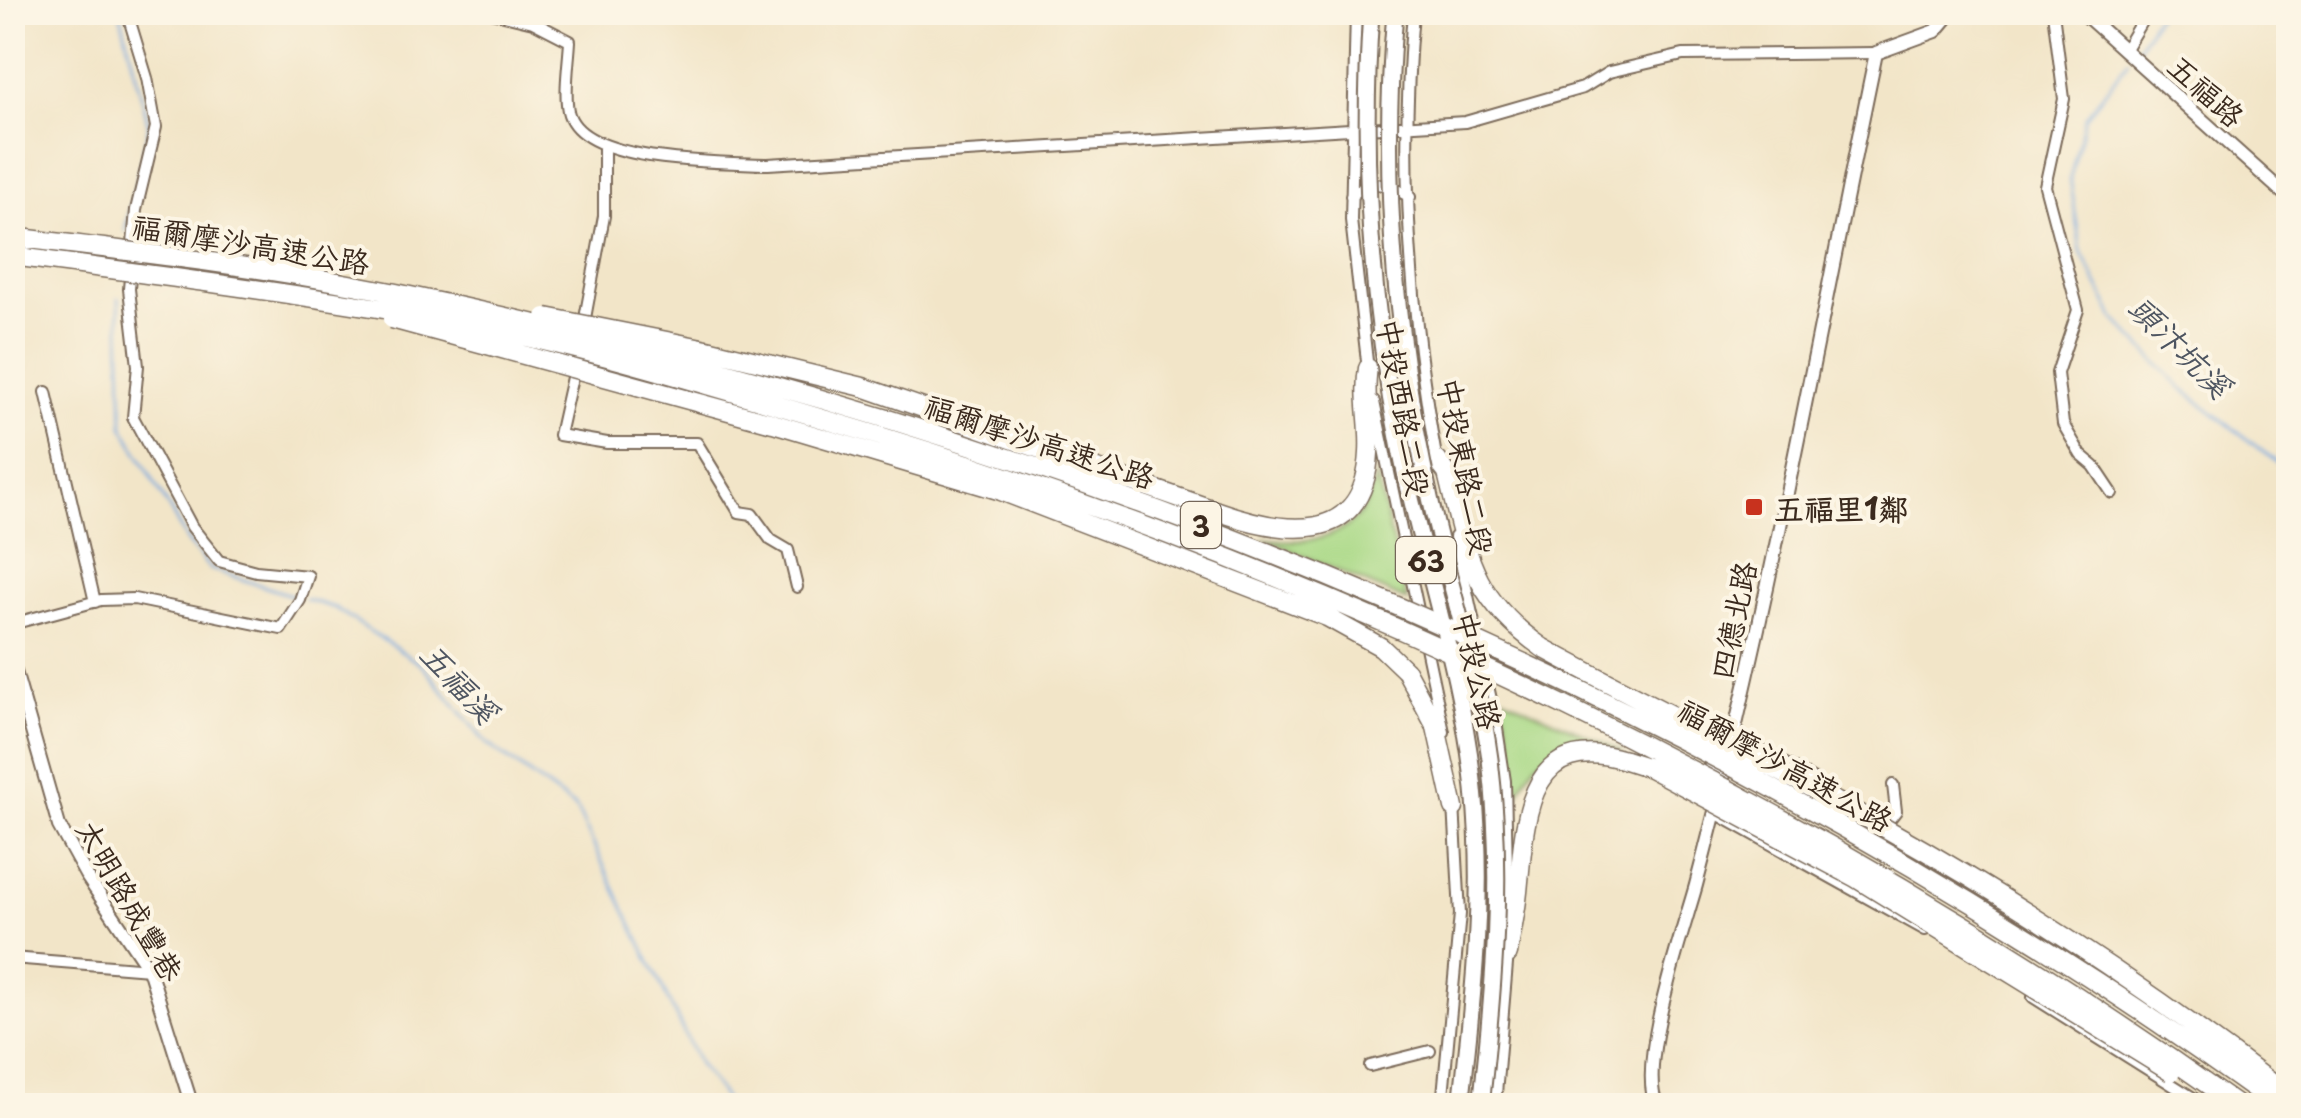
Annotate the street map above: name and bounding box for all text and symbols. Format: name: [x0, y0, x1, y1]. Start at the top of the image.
street label: 五福路: [2159, 43, 2255, 137]
street label: 福爾摩沙高速公路: [129, 202, 373, 284]
water label: 頭汴坑溪: [2119, 284, 2245, 410]
street label: 中投西路二段: [1367, 314, 1443, 500]
street label: 中投東路二段: [1428, 373, 1506, 559]
street label: 福爾摩沙高速公路: [919, 382, 1161, 498]
place label: 五福里1鄰: [1774, 485, 1908, 530]
marker: 五福里1鄰: [1743, 496, 1765, 518]
road number: 3: [1181, 502, 1221, 548]
road number: 63: [1396, 537, 1456, 583]
street label: 四德北路: [1698, 557, 1766, 683]
street label: 中投公路: [1444, 606, 1514, 734]
water label: 五福溪: [410, 631, 512, 735]
street label: 福爾摩沙高速公路: [1670, 686, 1902, 842]
street label: 太明路成豐巷: [67, 811, 195, 989]

